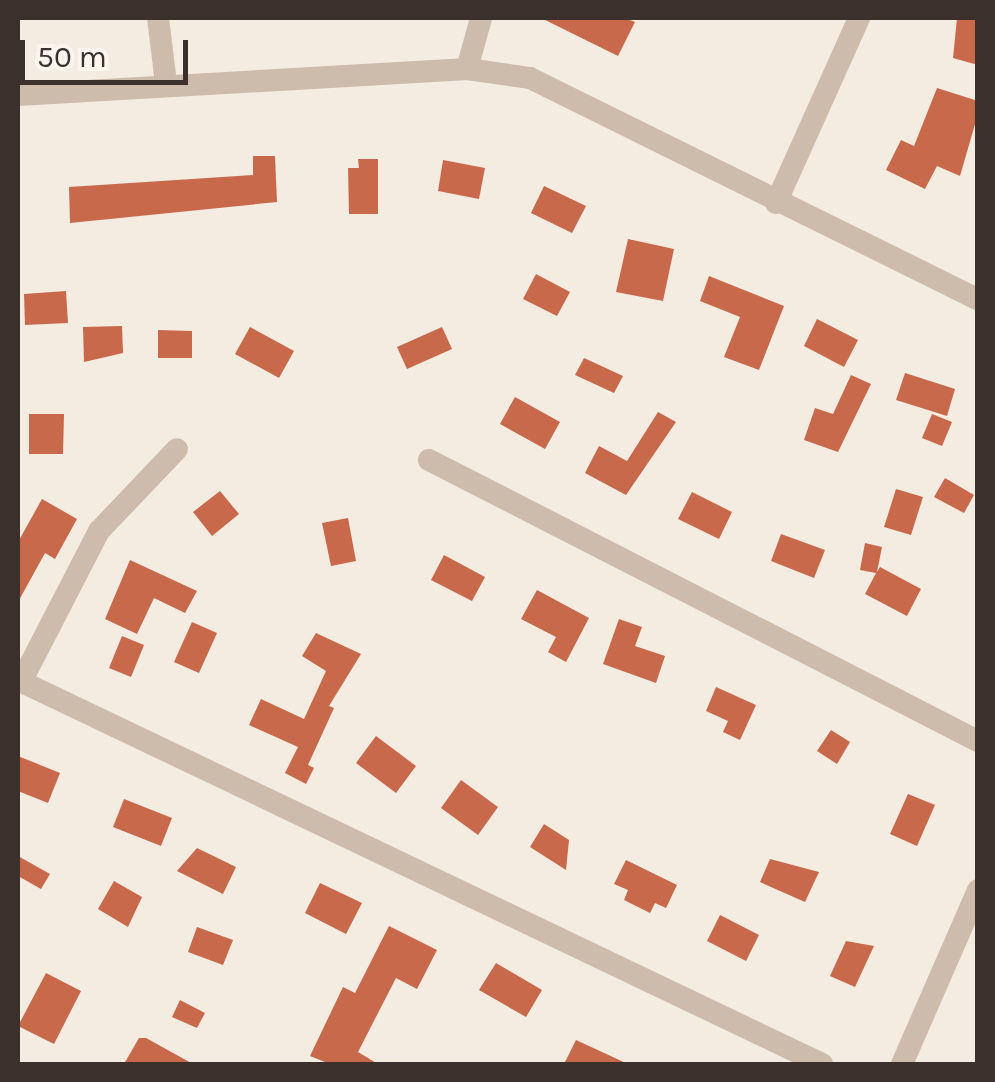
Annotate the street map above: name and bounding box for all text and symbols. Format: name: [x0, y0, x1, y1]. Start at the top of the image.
scale bar: [25, 20, 192, 82]
text: 50 m: [37, 39, 107, 75]

